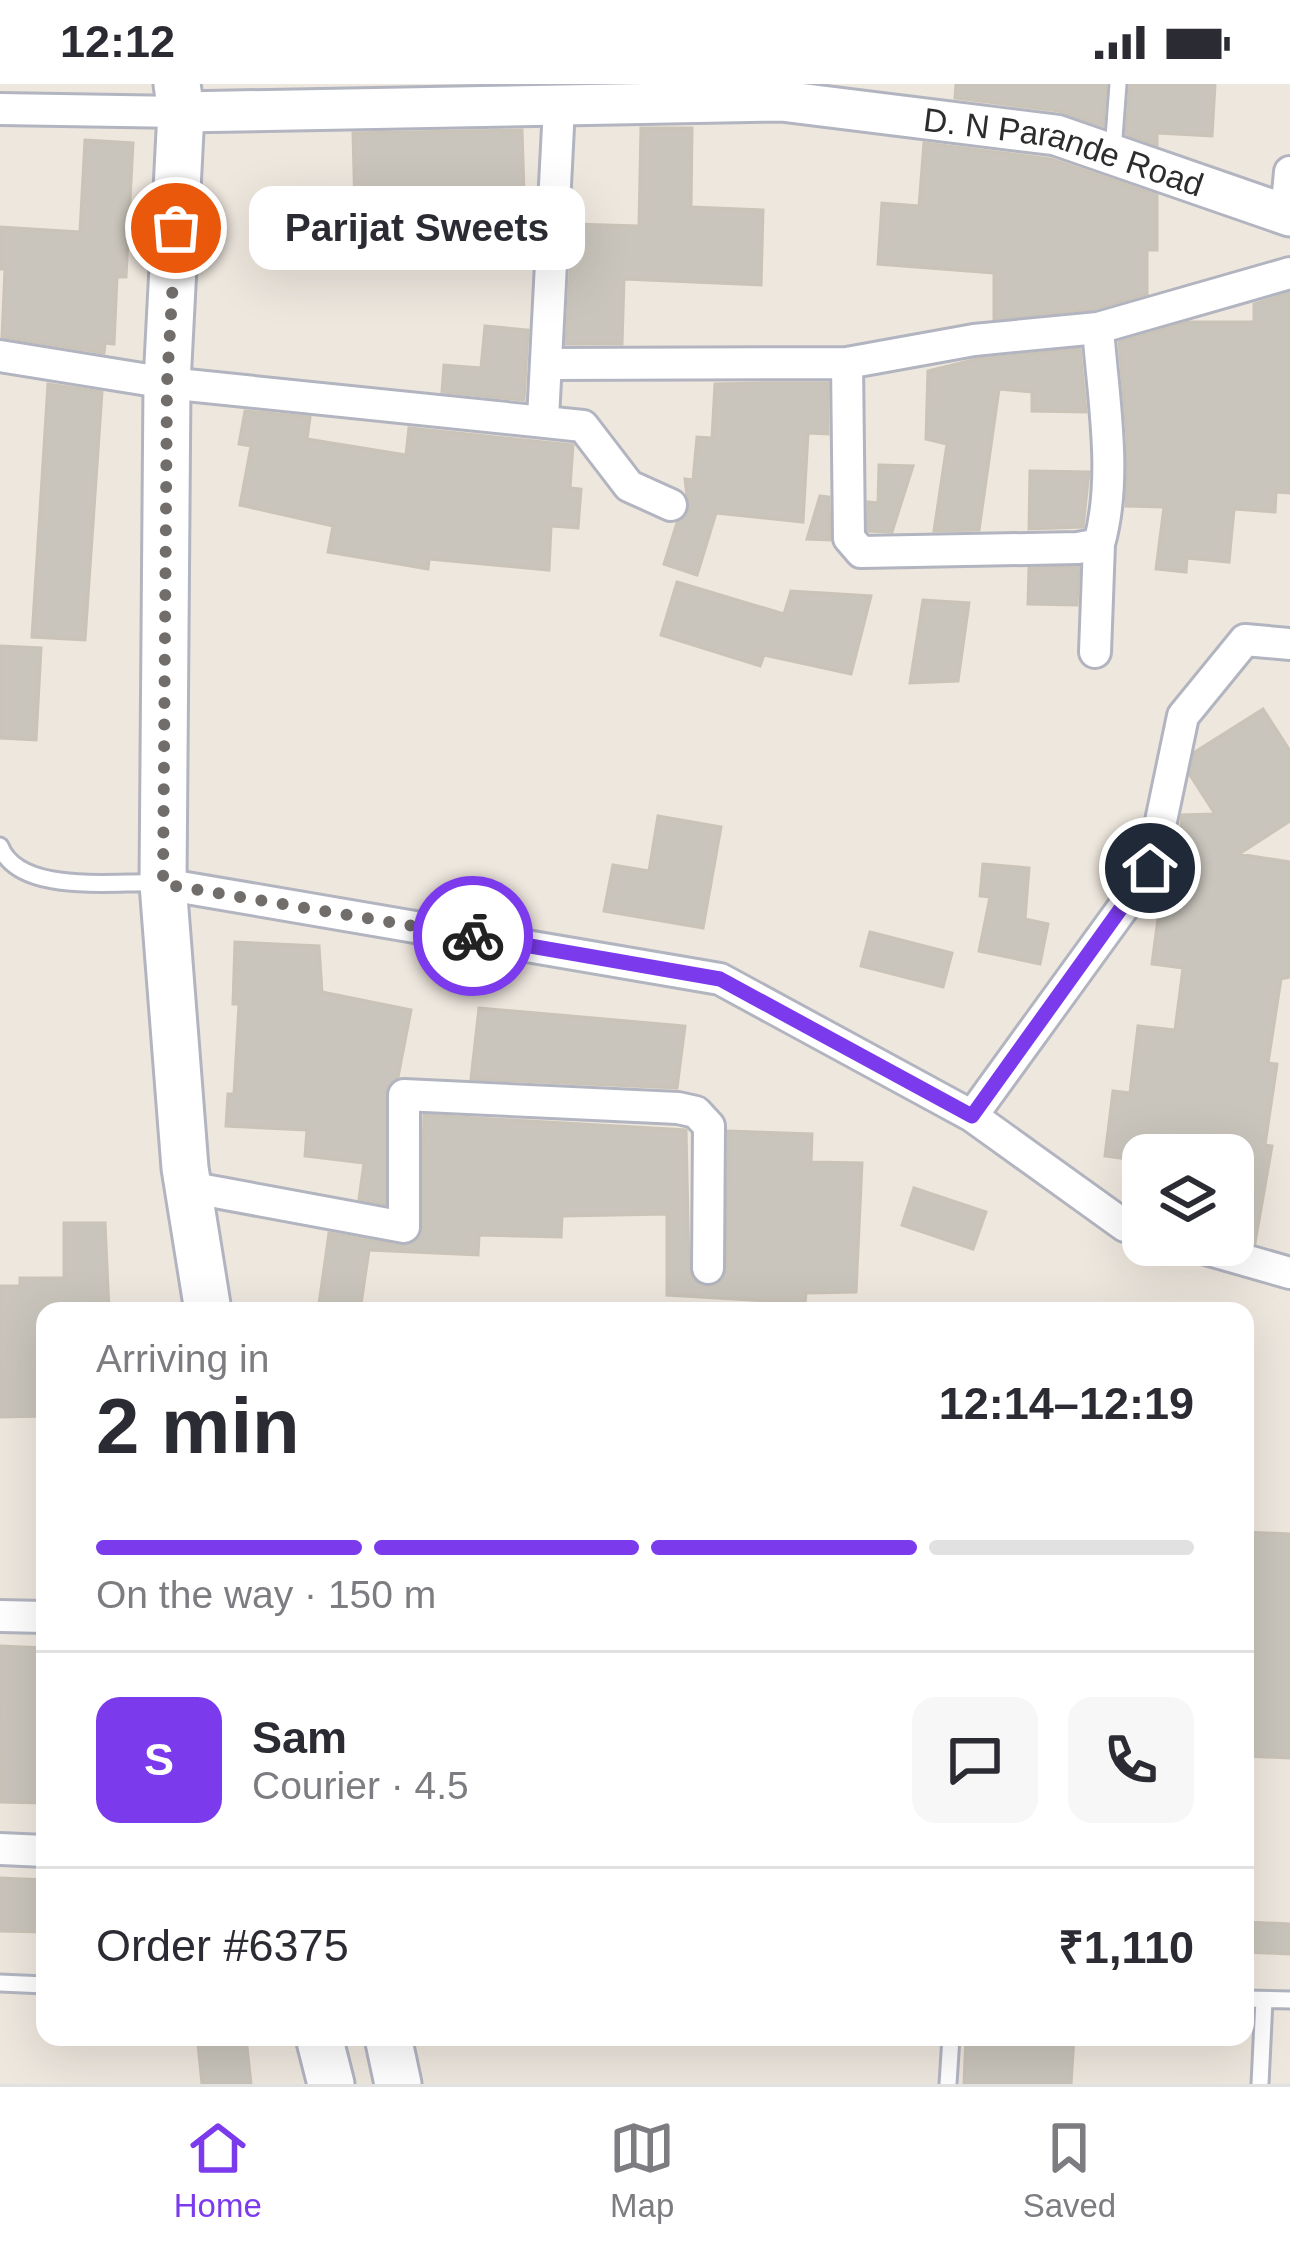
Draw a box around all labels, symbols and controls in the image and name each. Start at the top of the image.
text: 12:12 [60,16,175,67]
street label: D. N Parande Road [921,100,1208,203]
pin [125,177,227,279]
callout: Parijat Sweets [248,186,584,270]
icon: bag [143,195,209,261]
text: Parijat Sweets [285,206,549,249]
pin [1099,817,1201,919]
icon: home [1117,835,1183,901]
courier [413,876,533,996]
icon: bike [440,903,506,969]
map controls [1122,1134,1254,1266]
button: layers [1122,1134,1254,1266]
text: Arriving in [96,1337,269,1380]
text: 12:14–12:19 [939,1378,1194,1429]
text: 2 min [96,1382,300,1470]
text: On the way · 150 m [96,1573,436,1616]
button: chat [912,1697,1038,1823]
button: phone [1068,1697,1194,1823]
text: Sam [252,1712,347,1763]
text: S [144,1734,174,1785]
text: Courier · 4.5 [252,1764,469,1807]
text: Order #6375 [96,1920,349,1971]
text: ₹1,110 [1058,1922,1194,1973]
tab: Home [174,2115,262,2225]
tab: Map [609,2115,675,2225]
tab: Saved [1023,2115,1116,2225]

